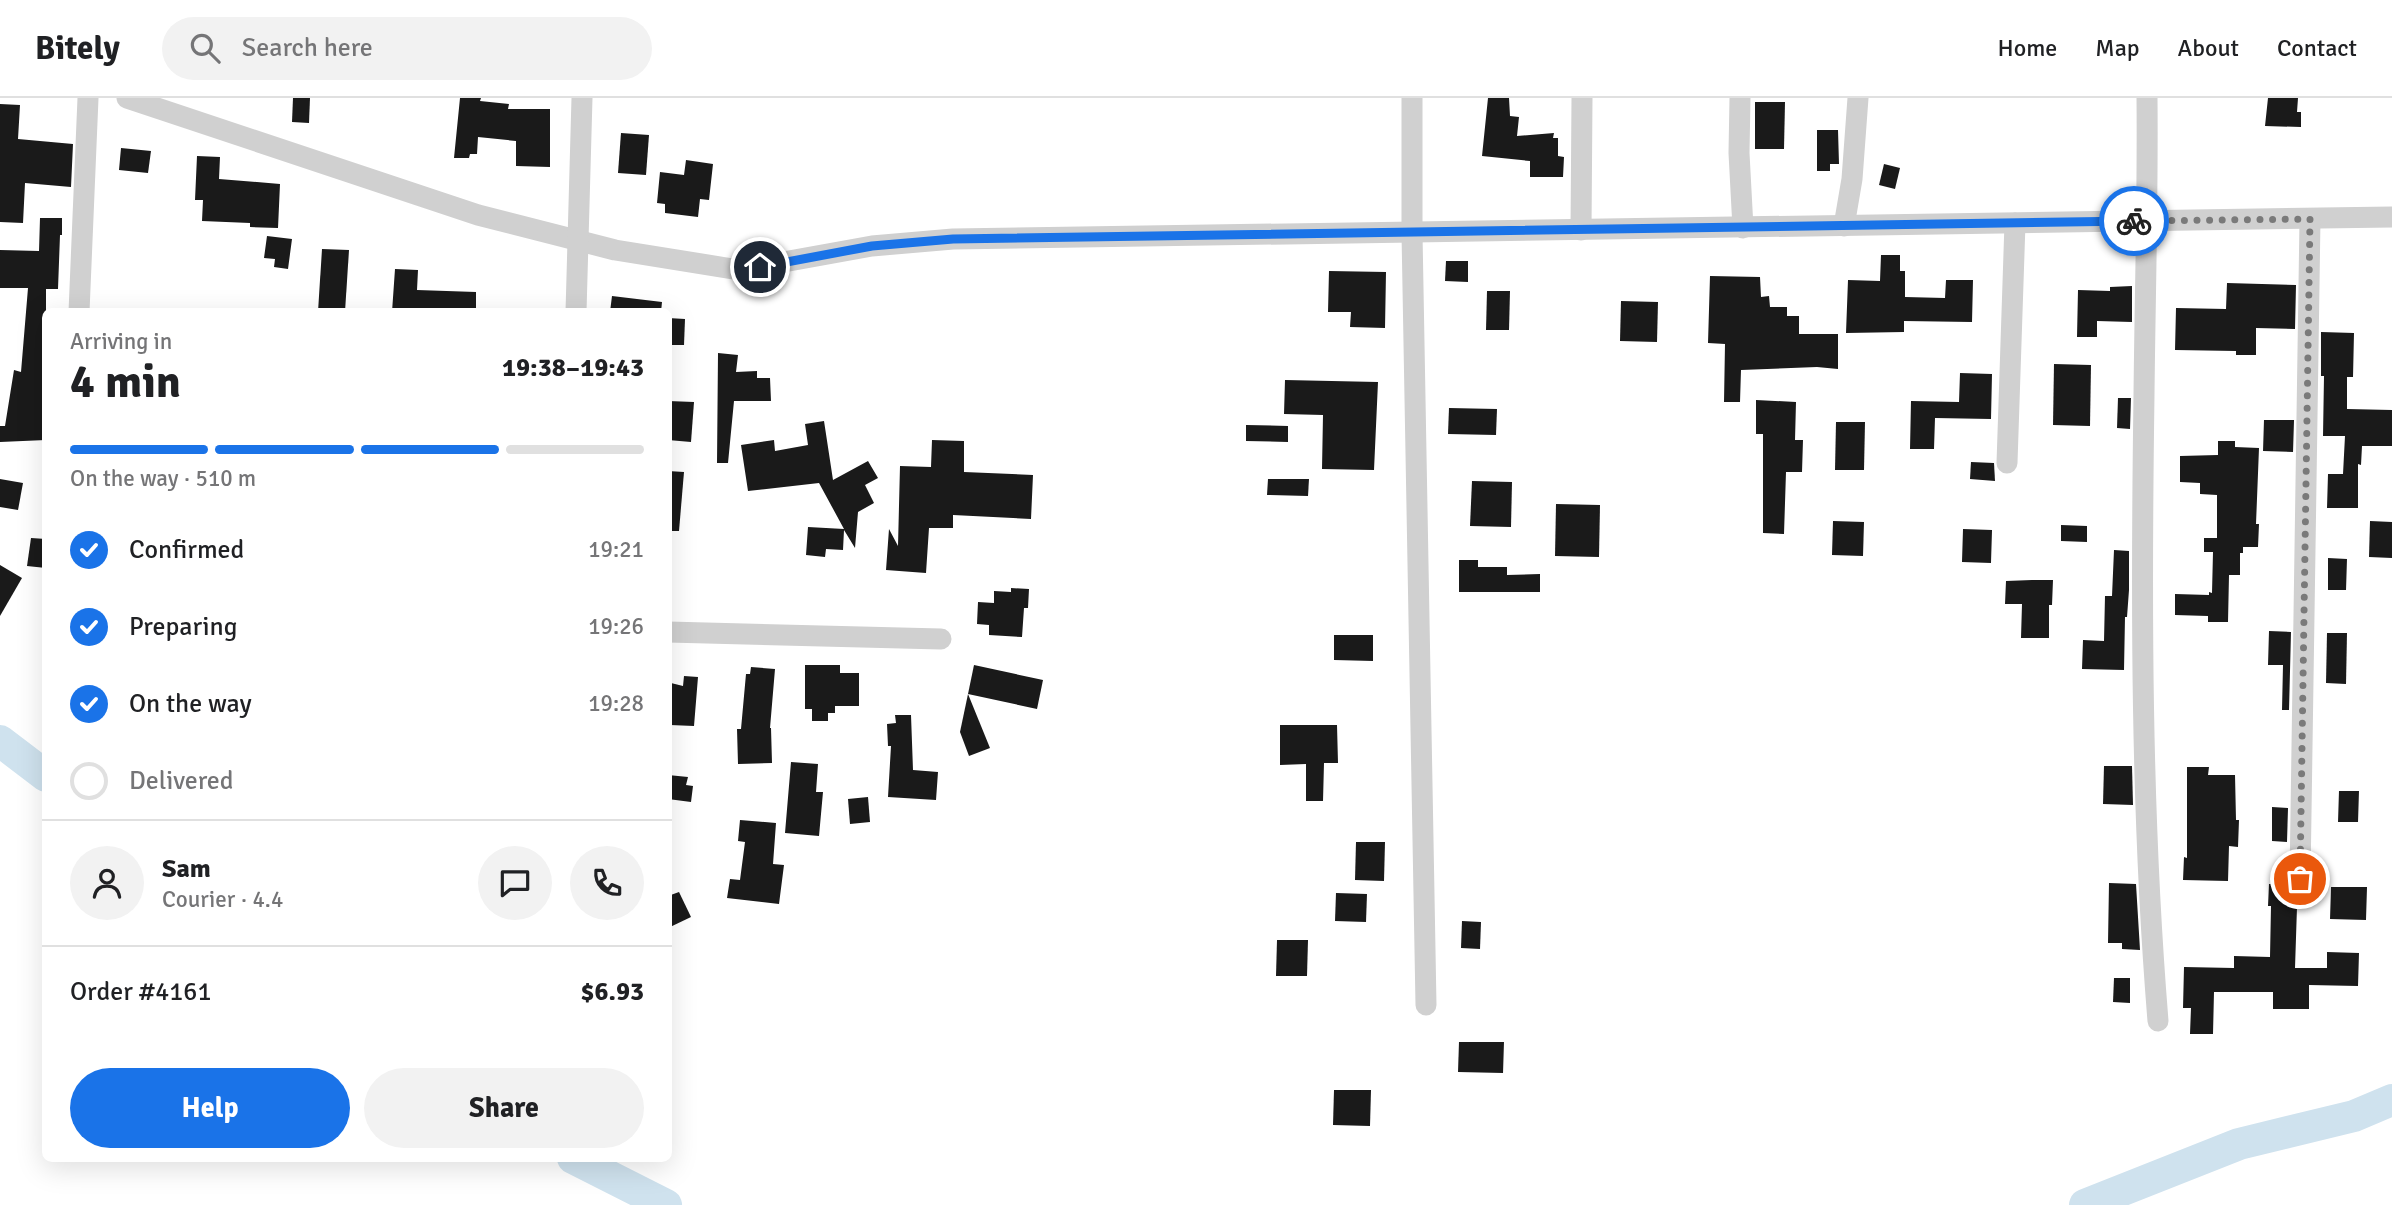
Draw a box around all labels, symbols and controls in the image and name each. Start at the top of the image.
search box [162,17,652,80]
text: Bitely [35,28,120,69]
icon: search [186,29,224,67]
text: Search here [242,32,373,64]
text: Home [1997,33,2057,63]
text: Map [2095,33,2140,63]
text: About [2178,33,2239,63]
text: Contact [2277,33,2357,63]
courier [2099,186,2169,256]
icon: bike [2115,202,2153,240]
pin [730,237,790,297]
icon: home [741,248,779,286]
text: Arriving in [70,327,172,356]
text: 19:38–19:43 [502,352,644,384]
text: 4 min [70,354,181,410]
text: On the way · 510 m [70,464,256,493]
icon: check [70,531,108,569]
text: Confirmed [129,534,244,566]
text: 19:21 [588,535,644,564]
icon: check [70,608,108,646]
text: Preparing [129,611,237,643]
text: 19:26 [588,612,644,641]
icon: check [70,685,108,723]
text: On the way [129,688,252,720]
text: 19:28 [588,689,644,718]
text: Delivered [129,765,234,797]
button: person [70,846,144,920]
button: chat [478,846,552,920]
button: phone [570,846,644,920]
pin [2270,849,2330,909]
text: Sam [162,853,211,885]
icon: bag [2281,860,2319,898]
text: Courier · 4.4 [162,885,283,914]
text: Order #4161 [70,976,211,1008]
text: $6.93 [580,976,644,1008]
button: Help [70,1068,350,1148]
button: Share [364,1068,644,1148]

